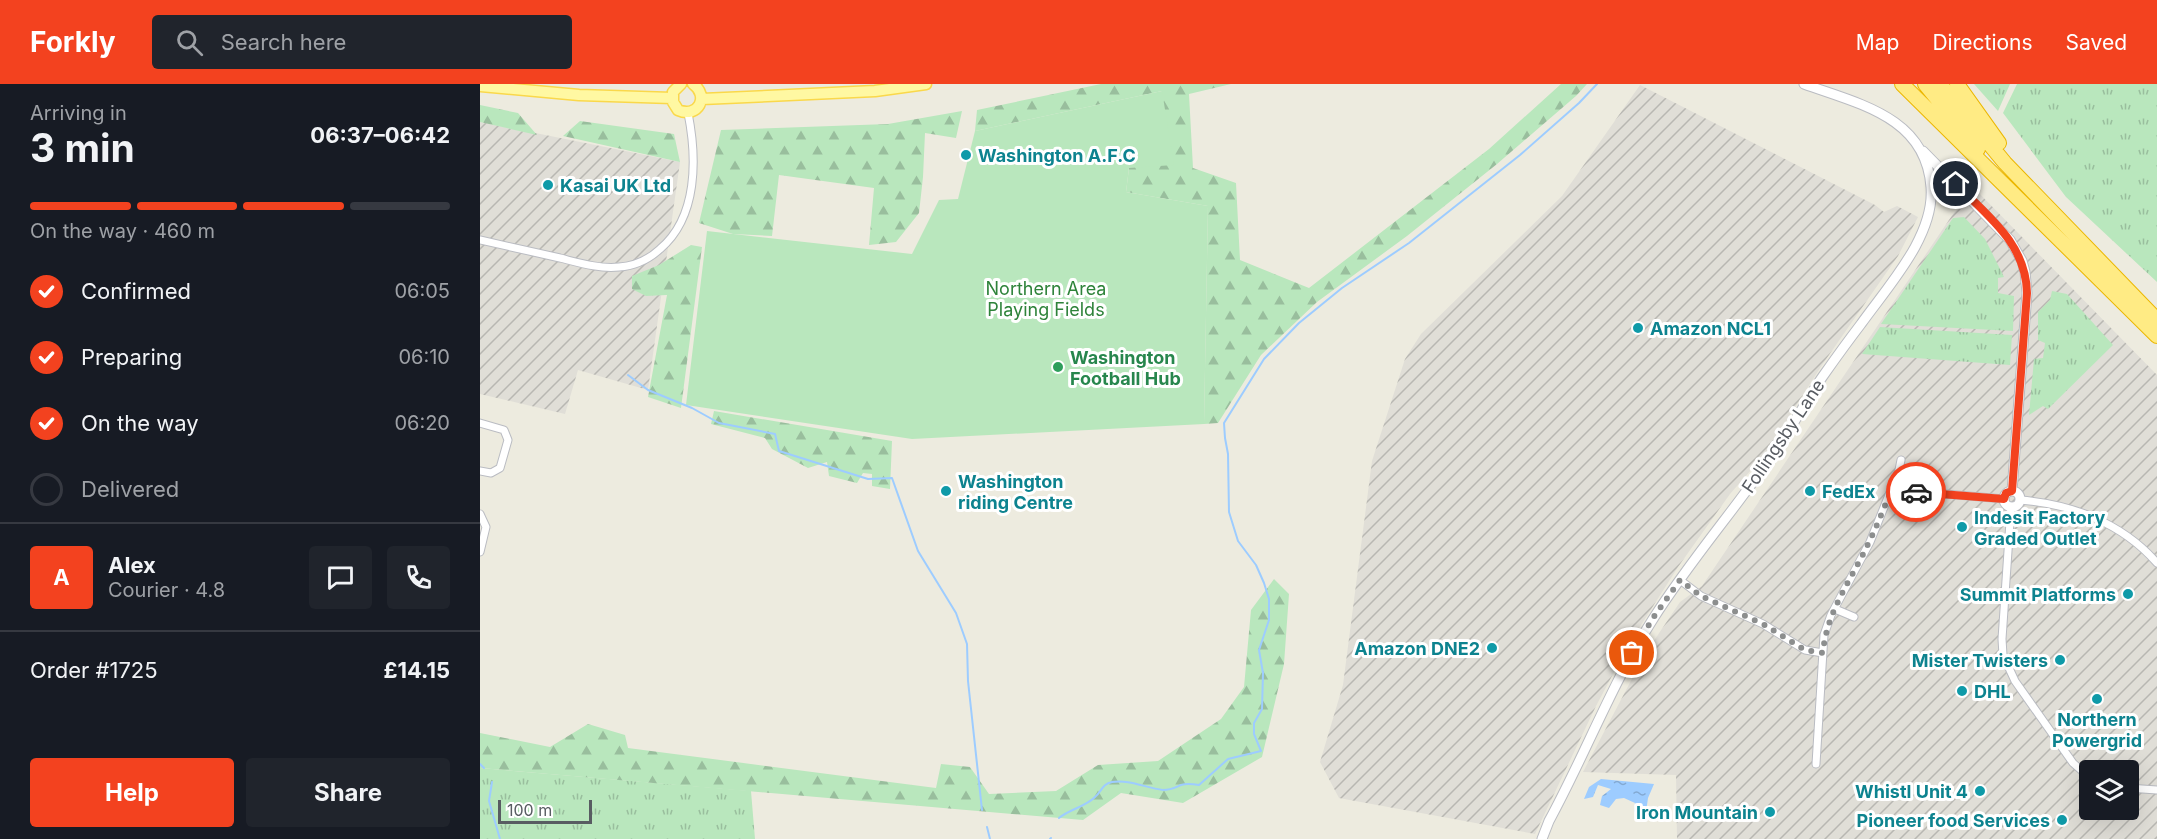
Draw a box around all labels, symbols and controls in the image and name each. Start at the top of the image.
search box [152,15,572,69]
text: Forkly [30,25,116,59]
icon: search [173,26,206,59]
text: Search here [221,29,346,55]
text: Map [1856,30,1899,55]
text: Directions [1932,30,2033,55]
text: Saved [2066,30,2127,55]
text: Arriving in [30,101,127,125]
text: 06:37–06:42 [310,122,450,148]
text: 3 min [30,124,135,171]
place label: Washington A.F.C [978,145,1136,166]
marker: Washington A.F.C [959,148,973,162]
pin [1930,158,1981,209]
icon: home [1939,167,1972,200]
place label: Kasai UK Ltd [560,175,671,196]
marker: Kasai UK Ltd [541,178,555,192]
text: On the way · 460 m [30,219,215,243]
icon: check [30,275,63,308]
text: Confirmed [81,278,191,304]
park label: Northern Area Playing Fields [986,278,1106,320]
text: 06:05 [394,279,450,303]
place label: Amazon NCL1 [1650,318,1771,339]
marker: Amazon NCL1 [1631,321,1645,335]
icon: check [30,341,63,374]
text: Preparing [81,344,182,370]
text: 06:10 [398,345,450,369]
place label: Washington Football Hub [1070,347,1181,389]
marker: Washington Football Hub [1051,360,1065,374]
street label: Follingsby Lane [1737,375,1829,497]
icon: check [30,407,63,440]
text: On the way [81,410,199,436]
text: 06:20 [394,411,450,435]
courier [1886,462,1946,522]
place label: Washington riding Centre [958,471,1073,513]
text: Delivered [81,476,179,502]
icon: car [1900,476,1933,509]
place label: FedEx [1822,481,1876,502]
marker: Washington riding Centre [939,484,953,498]
marker: FedEx [1803,484,1817,498]
place label: Indesit Factory Graded Outlet [1974,507,2106,549]
marker: Indesit Factory Graded Outlet [1955,520,1969,534]
button: chat [309,546,372,609]
button: phone [387,546,450,609]
text: Alex [108,552,156,578]
text: A [53,564,70,590]
text: Courier · 4.8 [108,578,225,602]
place label: Summit Platforms [1960,584,2116,605]
marker: Summit Platforms [2121,587,2135,601]
pin [1606,627,1657,678]
icon: bag [1615,636,1648,669]
place label: Amazon DNE2 [1354,638,1480,659]
marker: Amazon DNE2 [1485,641,1499,655]
place label: Mister Twisters [1912,650,2048,671]
marker: Mister Twisters [2053,653,2067,667]
text: Order #1725 [30,657,158,683]
text: £14.15 [383,657,450,683]
place label: DHL [1974,681,2011,702]
marker: DHL [1955,684,1969,698]
marker: Northern Powergrid [2090,692,2104,706]
place label: Northern Powergrid [2052,709,2142,751]
button: Help [30,758,234,827]
button: Share [246,758,450,827]
map controls [2079,760,2139,820]
button: layers [2079,760,2139,820]
place label: Whistl Unit 4 [1855,781,1968,802]
marker: Whistl Unit 4 [1973,784,1987,798]
scale bar [498,797,592,824]
text: 100 m [507,800,552,820]
place label: Iron Mountain [1636,802,1758,823]
marker: Iron Mountain [1763,805,1777,819]
place label: Pioneer food Services [1857,810,2050,831]
marker: Pioneer food Services [2055,813,2069,827]

